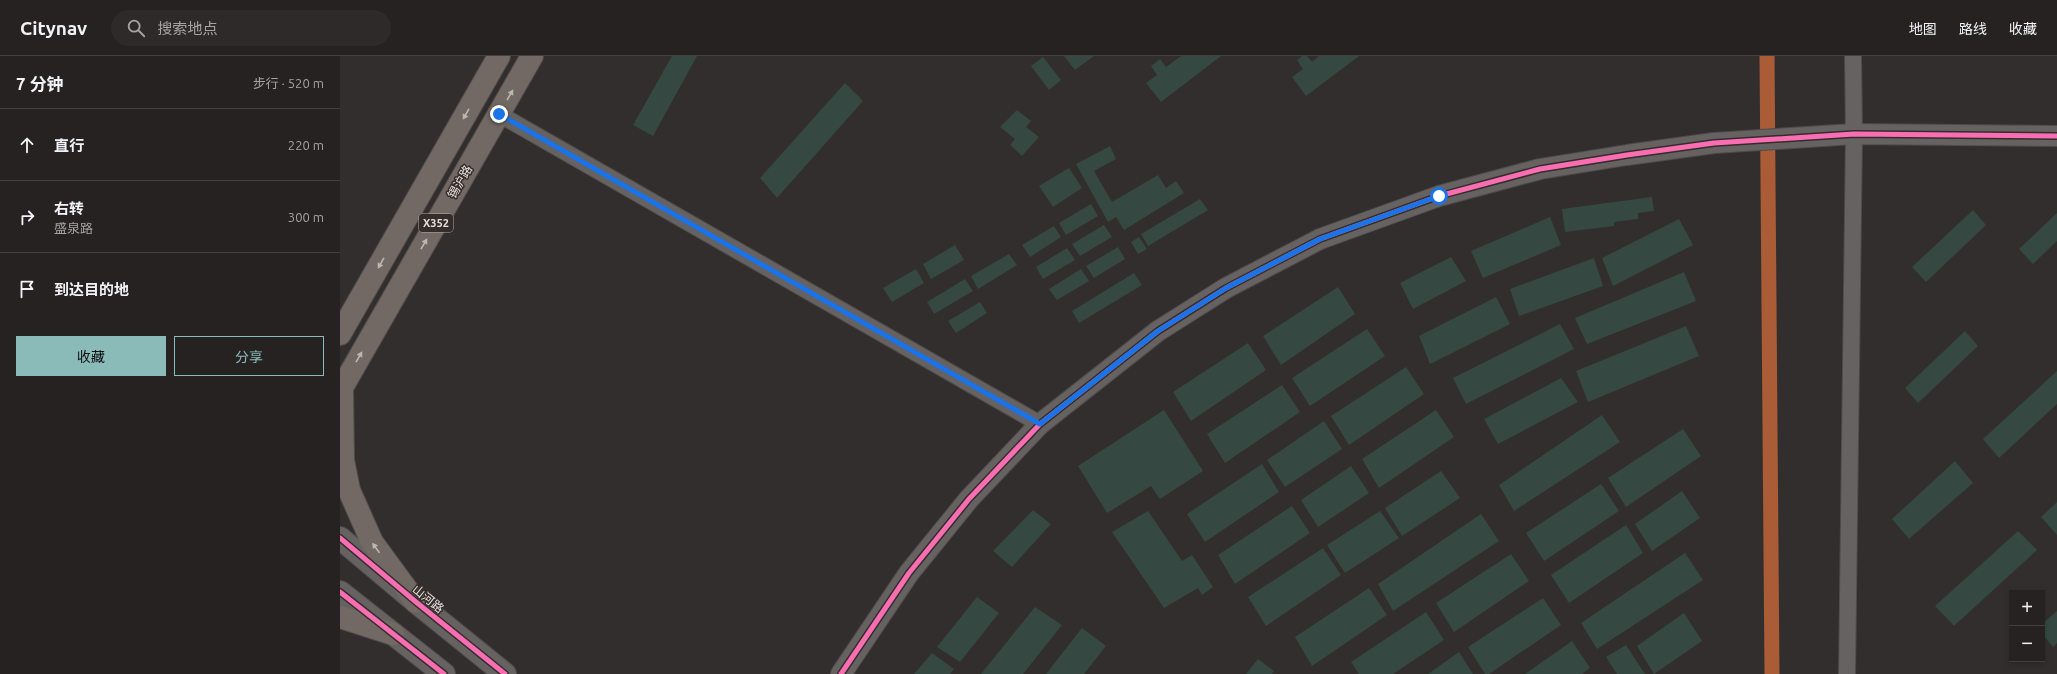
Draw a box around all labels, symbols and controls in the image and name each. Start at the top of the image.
search box [111,10,391,46]
text: Citynav [20,17,87,39]
icon: search [125,17,147,39]
text: 搜索地点 [157,20,217,37]
text: 地图 [1909,21,1937,37]
text: 路线 [1959,21,1987,37]
text: 收藏 [2009,21,2037,37]
text: 7 分钟 [16,74,64,93]
text: 步行 · 520 m [253,76,324,90]
one-way arrow [506,89,513,101]
route end [490,105,508,123]
one-way arrow [462,108,469,120]
icon: ahead [16,134,38,156]
text: 直行 [54,137,84,154]
text: 220 m [288,138,324,152]
street label: 锡沪路 [445,163,474,201]
route start [1430,187,1448,205]
text: 右转 [54,200,84,217]
icon: right [16,206,38,228]
text: 300 m [288,210,324,224]
road number: X352 [419,214,453,232]
text: 盛泉路 [54,221,93,235]
one-way arrow [421,238,428,250]
one-way arrow [377,258,384,269]
icon: arrive [16,278,38,300]
text: 到达目的地 [54,281,129,298]
button: 收藏 [16,336,166,376]
button: 分享 [174,336,324,376]
one-way arrow [356,351,363,363]
one-way arrow [372,543,380,553]
street label: 山河路 [410,582,446,615]
map controls [2009,590,2045,662]
button: + [2009,590,2045,626]
button: − [2009,626,2045,662]

